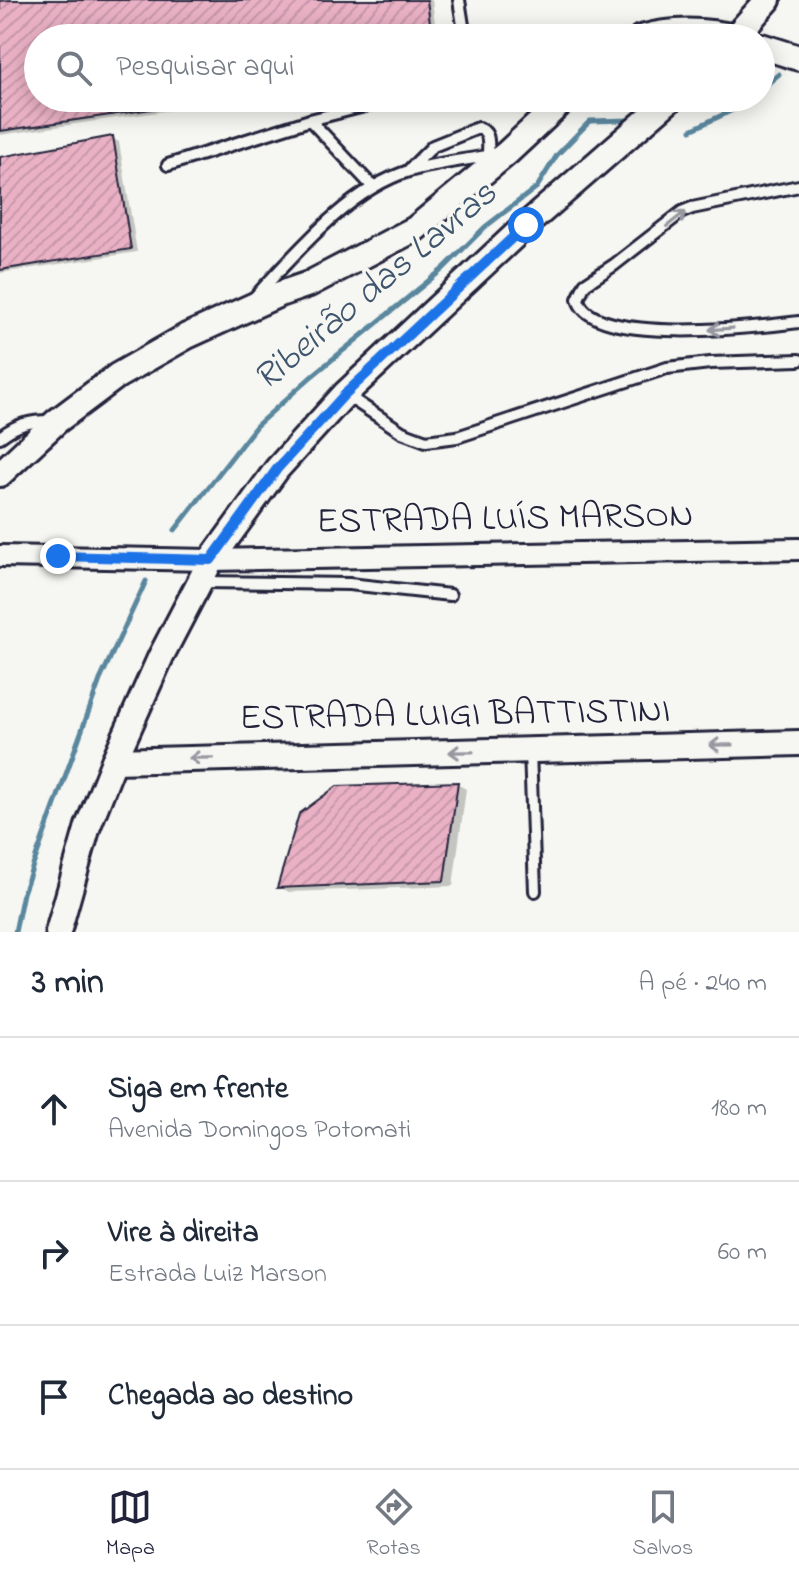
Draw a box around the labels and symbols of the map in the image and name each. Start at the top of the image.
water label: Ribeirão das Lavras [242,168,511,406]
route start [508,207,544,243]
one-way arrow [665,210,686,227]
one-way arrow [708,322,735,337]
street label: ESTRADA LUÍS MARSON [316,490,694,550]
route end [40,538,76,574]
street label: ESTRADA LUIGI BATTISTINI [239,686,671,746]
one-way arrow [708,738,735,753]
one-way arrow [448,744,475,760]
one-way arrow [188,751,215,766]

